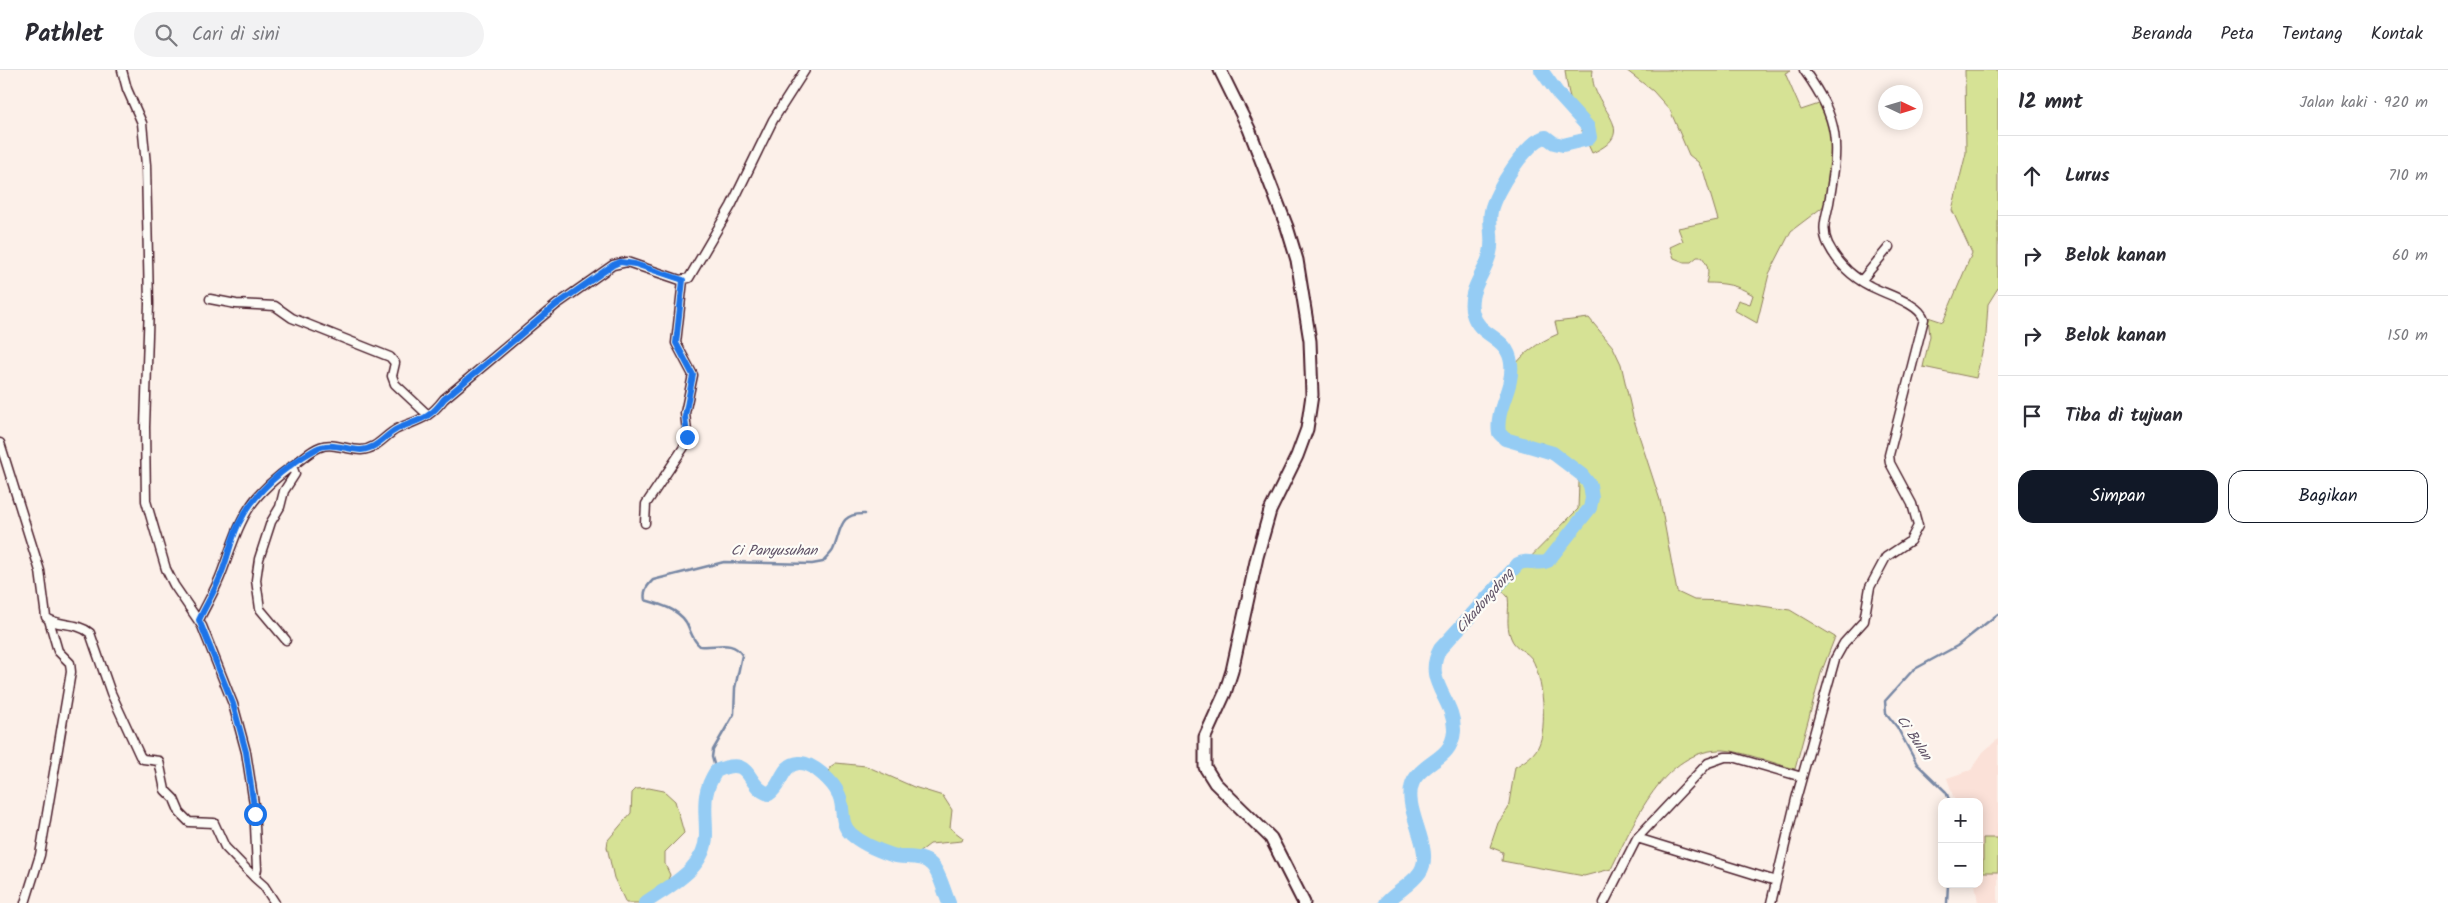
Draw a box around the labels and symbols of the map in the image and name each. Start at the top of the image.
north arrow [1878,85,1923,130]
route end [676,426,699,449]
water label: Ci Panyusuhan [731,540,819,562]
water label: Cikadongdong [1451,563,1520,638]
water label: Ci Bulan [1891,711,1938,766]
route start [244,803,267,826]

